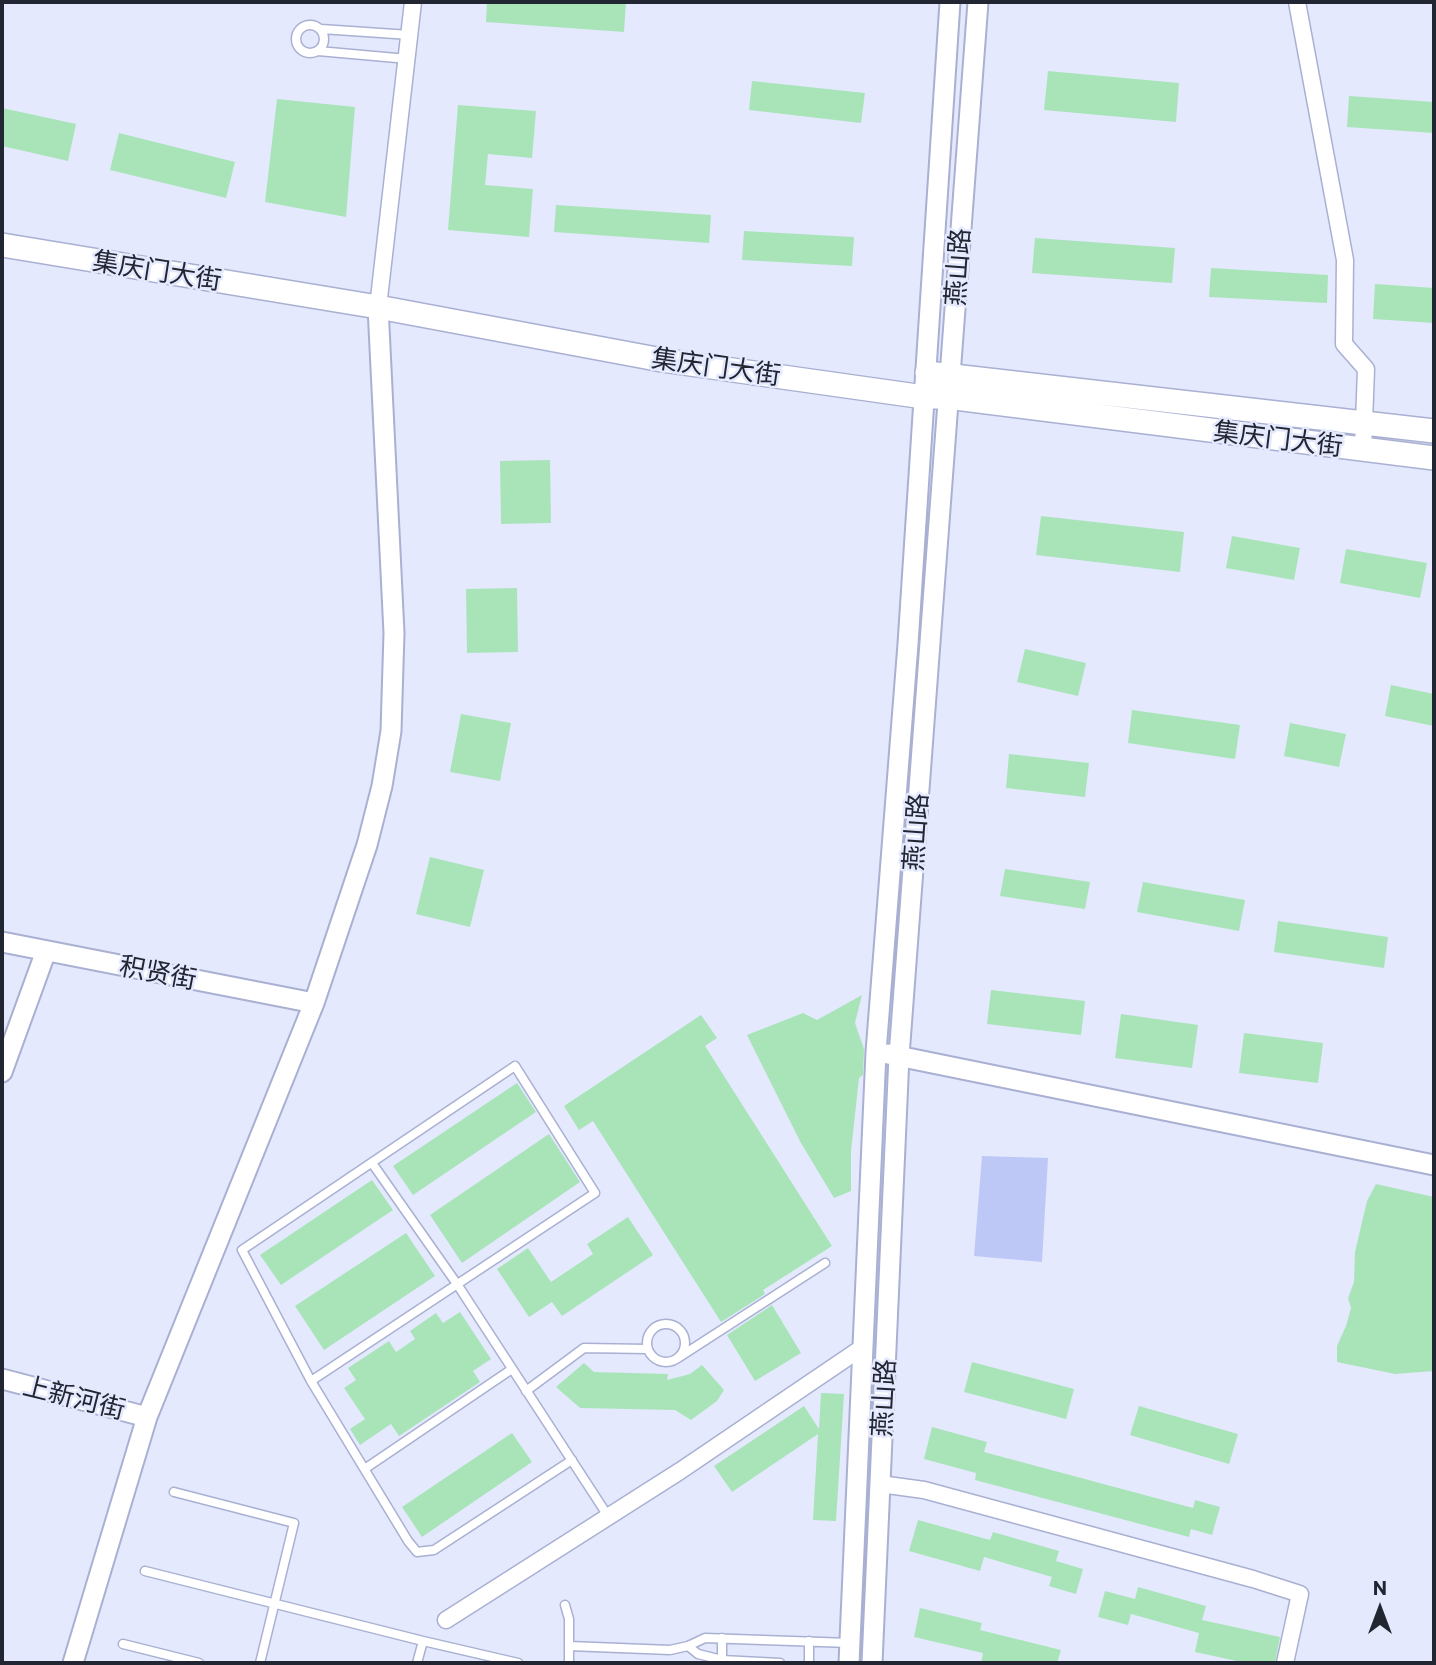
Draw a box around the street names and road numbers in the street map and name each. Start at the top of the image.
street label: 燕山路 [940,227,976,307]
street label: 集庆门大街 [90,245,224,297]
street label: 集庆门大街 [649,343,783,391]
street label: 集庆门大街 [1212,416,1344,462]
street label: 燕山路 [898,792,934,872]
street label: 积贤街 [117,950,199,996]
street label: 燕山路 [866,1358,902,1438]
street label: 上新河街 [20,1370,128,1426]

